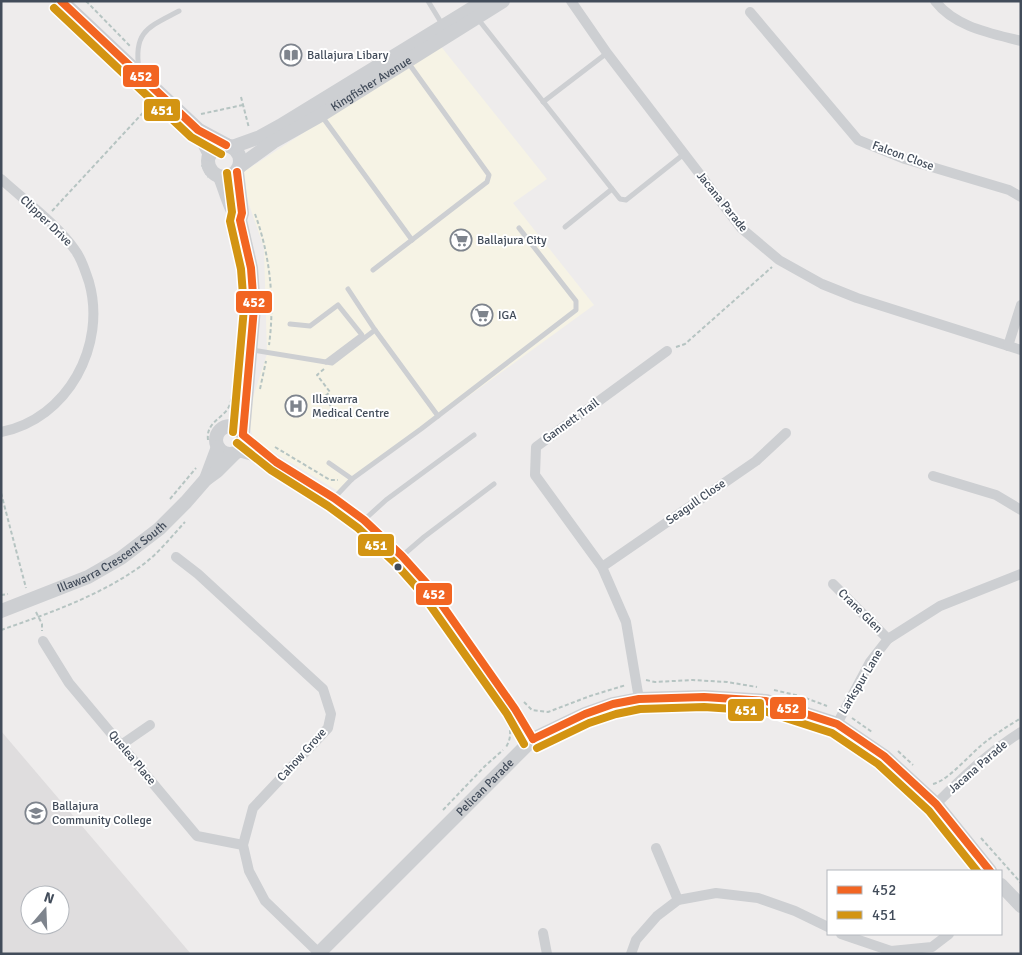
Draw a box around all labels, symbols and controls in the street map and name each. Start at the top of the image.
library icon: Ballajura Libary [279,43,303,67]
place label: Ballajura Libary [307,48,389,63]
street label: Kingfisher Avenue [328,53,414,115]
line badge: 452 [122,64,160,88]
text: 452 [130,68,152,85]
line badge: 451 [143,98,181,122]
text: 451 [151,102,174,119]
street label: Falcon Close [870,138,936,174]
street label: Jacana Parade [693,169,751,235]
street label: Clipper Drive [17,192,75,250]
supermarket icon: Ballajura City [449,228,473,252]
place label: Ballajura City [477,233,547,248]
line badge: 452 [235,290,273,314]
text: 452 [243,294,265,311]
supermarket icon: IGA [470,303,494,327]
place label: IGA [498,308,517,323]
place label: Illawarra Medical Centre [312,392,389,421]
hospital icon: Illawarra Medical Centre [284,394,308,418]
street label: Gannett Trail [540,395,603,447]
street label: Seagull Close [663,476,729,528]
street label: Illawarra Crescent South [55,518,170,596]
line badge: 451 [357,533,395,557]
text: 451 [365,537,388,554]
unlabelled marker [393,562,403,572]
line badge: 452 [415,582,453,606]
text: 452 [423,586,445,603]
street label: Crane Glen [835,586,885,636]
street label: Larkspur Lane [836,647,886,717]
line badge: 452 [769,696,807,720]
line badge: 451 [727,698,765,722]
text: 452 [777,700,799,717]
text: 451 [735,702,758,719]
street label: Cahow Grove [274,725,330,785]
street label: Quelea Place [105,728,159,788]
street label: Jacana Parade [945,737,1011,797]
street label: Pelican Parade [453,755,517,819]
place label: Ballajura Community College [52,799,152,828]
school or university icon: Ballajura Community College [24,801,48,825]
legend [827,870,1002,935]
text: 452 [872,881,896,899]
north arrow [20,885,70,935]
text: N [42,889,56,908]
text: 451 [872,906,896,924]

